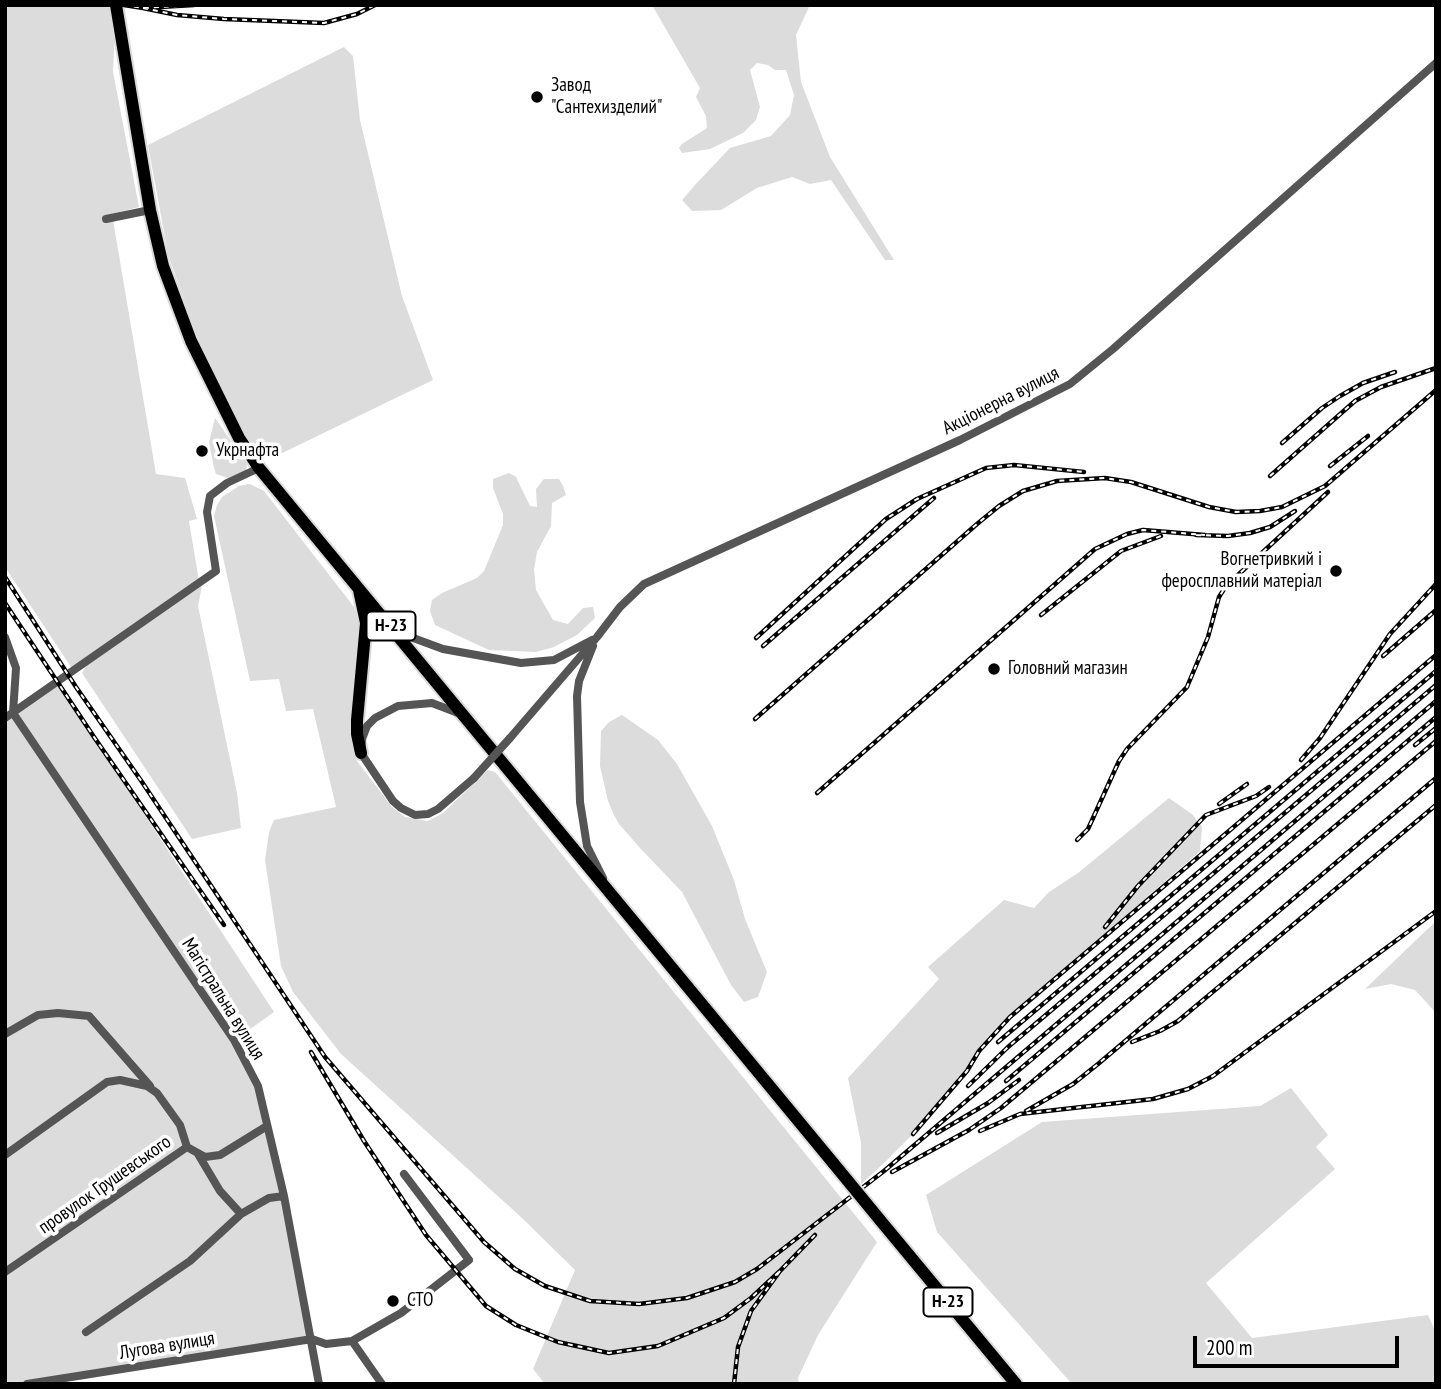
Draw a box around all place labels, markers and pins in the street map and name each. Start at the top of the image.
place label: Завод "Сантехизделий" [551,75,662,119]
marker: Завод "Сантехизделий" [529,89,545,105]
place label: Укрнафта [216,440,279,462]
marker: Укрнафта [194,443,210,459]
place label: Вогнетривкий і феросплавний матеріал [1161,549,1322,593]
marker: Вогнетривкий і феросплавний матеріал [1328,563,1344,579]
place label: Головний магазин [1008,658,1128,680]
marker: Головний магазин [986,661,1002,677]
place label: СТО [407,1290,433,1312]
marker: СТО [385,1293,401,1309]

